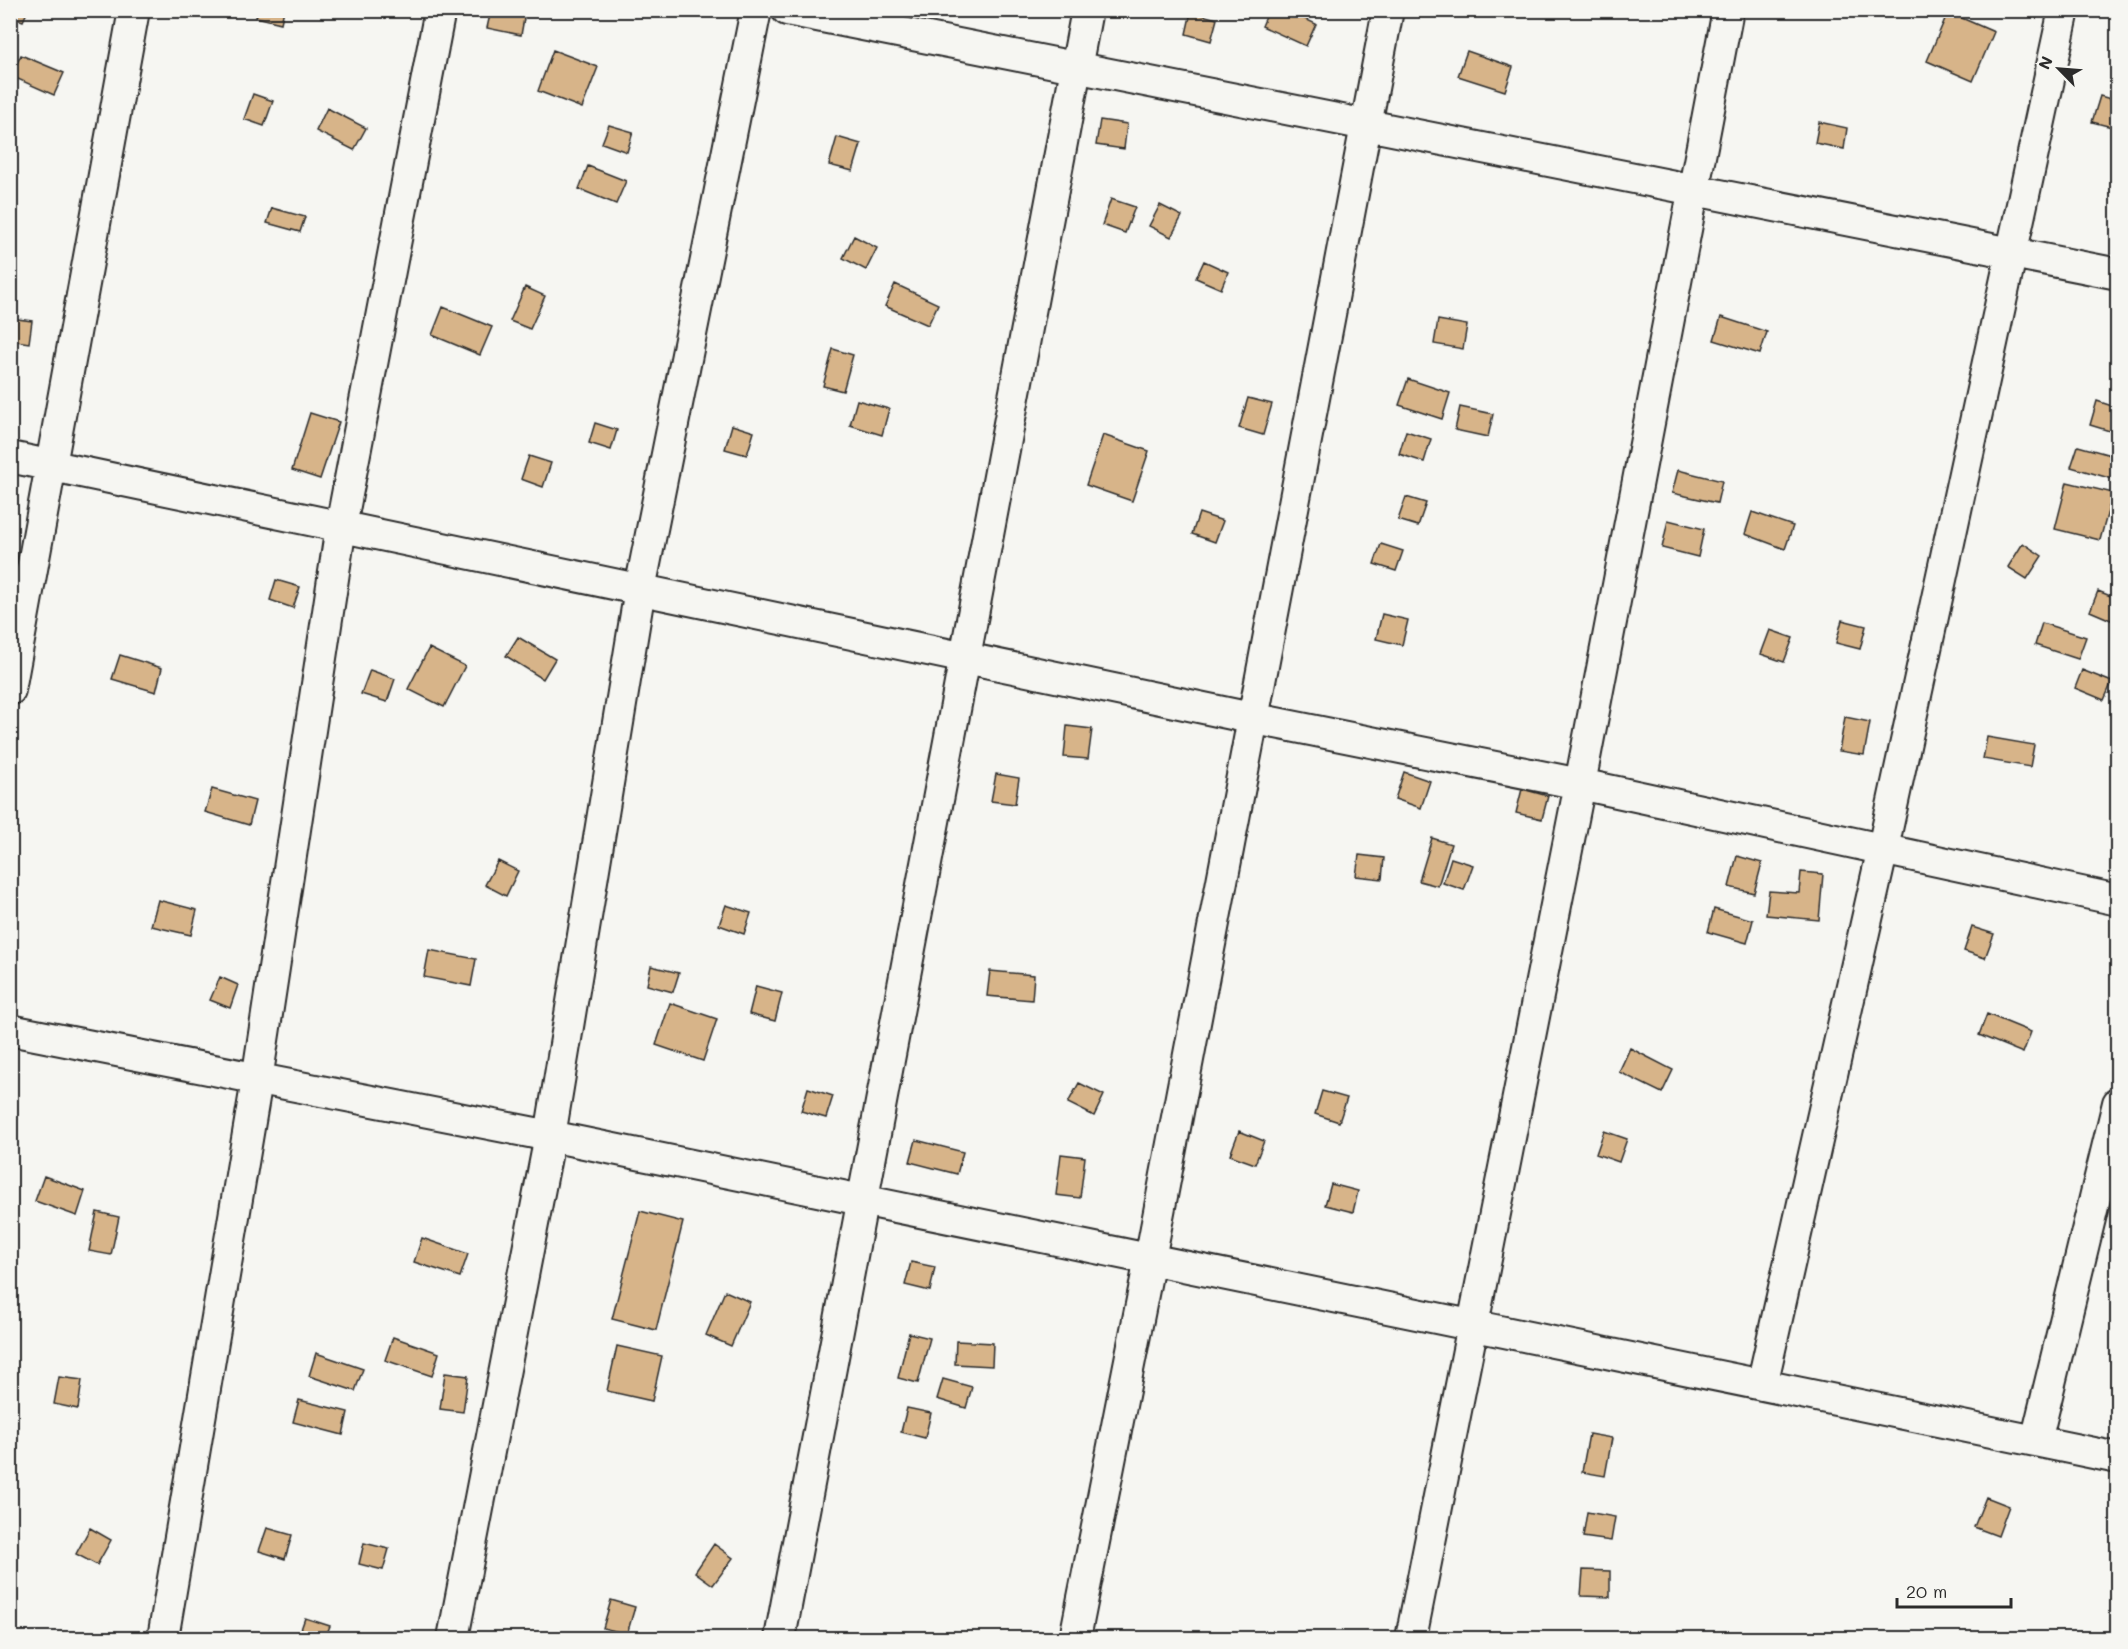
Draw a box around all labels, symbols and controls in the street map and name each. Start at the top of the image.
north arrow [2029,39,2089,99]
text: N [2033,53,2057,72]
scale bar [1897,1571,2011,1609]
text: 20 m [1906,1579,1947,1603]

